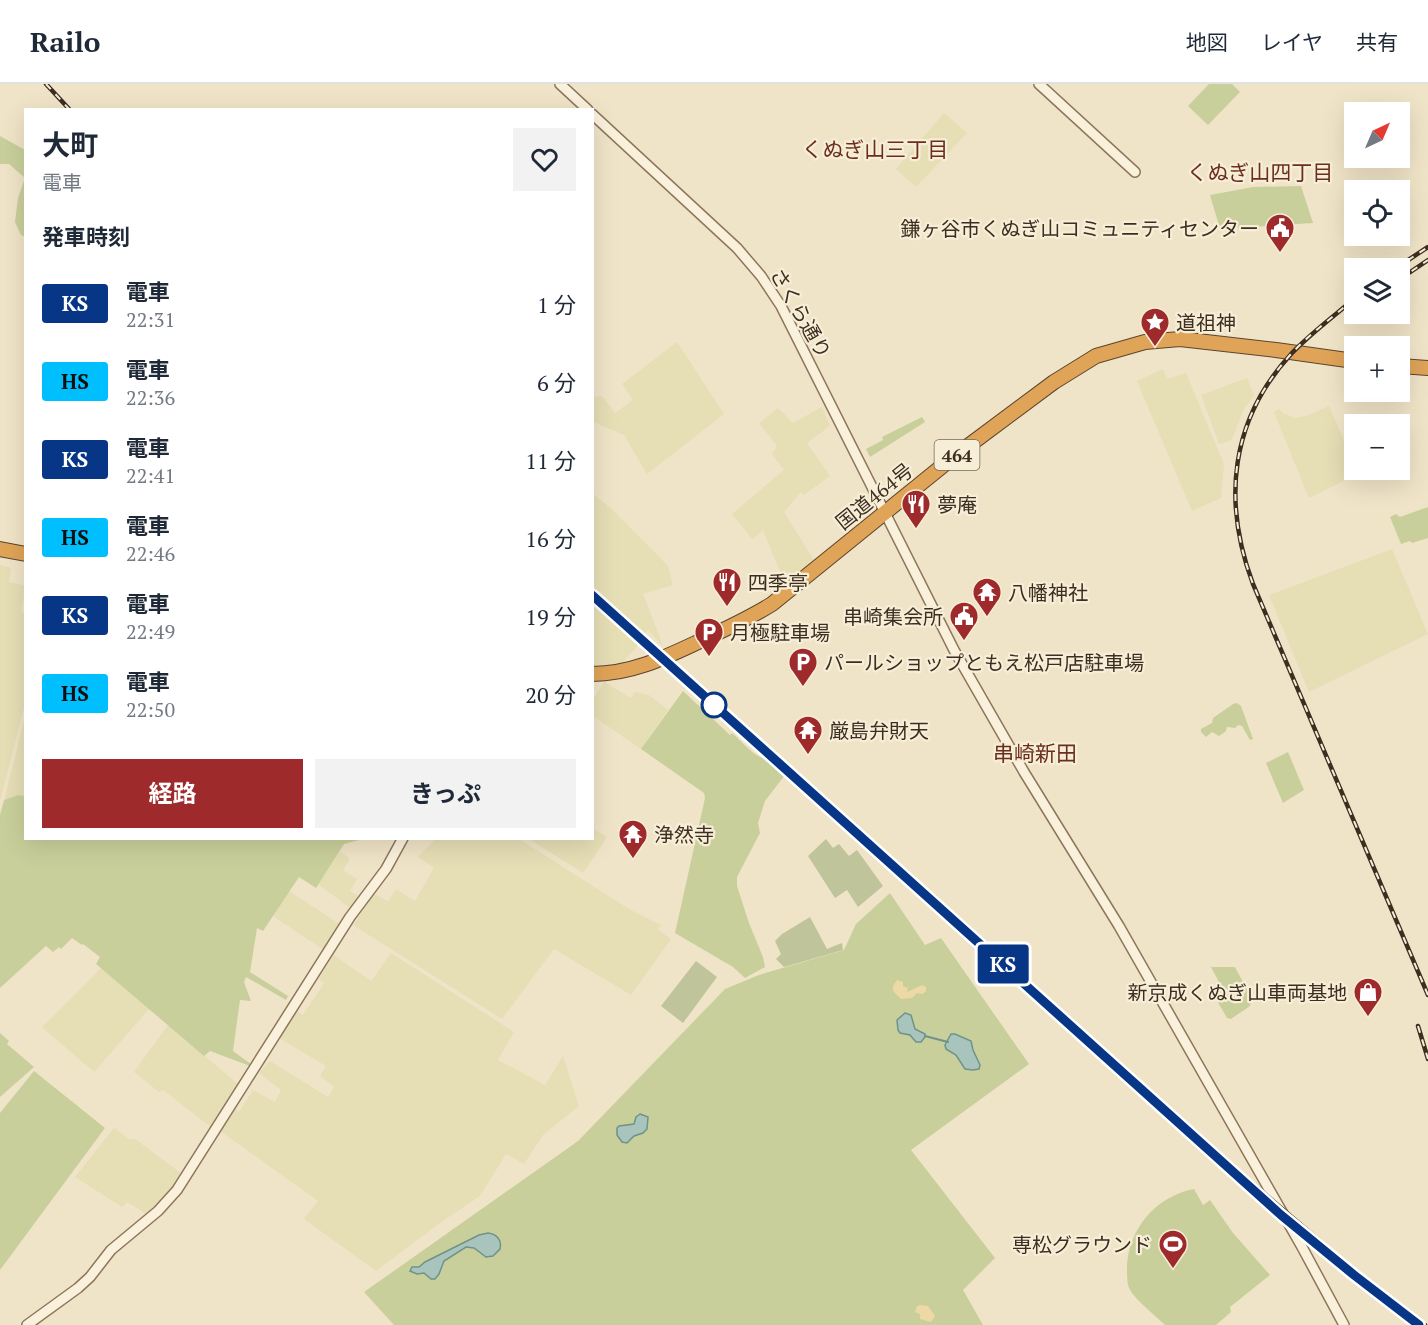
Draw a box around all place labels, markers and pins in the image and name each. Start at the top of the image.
public building icon: 鎌ヶ谷市くぬぎ山コミュニティセンター [1264,212,1296,254]
place label: 鎌ヶ谷市くぬぎ山コミュニティセンター [901,215,1259,242]
place icon: 道祖神 [1139,306,1171,348]
place label: 道祖神 [1176,309,1236,336]
restaurant icon: 夢庵 [900,488,932,530]
place label: 夢庵 [937,491,977,518]
restaurant icon: 四季亭 [711,566,743,608]
place label: 四季亭 [748,569,808,596]
temple icon: 八幡神社 [971,576,1003,618]
place label: 八幡神社 [1008,579,1088,606]
public building icon: 串崎集会所 [948,600,980,642]
place label: 串崎集会所 [843,603,943,630]
parking icon: 月極駐車場 [693,616,725,658]
place label: 月極駐車場 [730,619,830,646]
parking icon: パールショップともえ松戸店駐車場 [787,646,819,688]
place label: パールショップともえ松戸店駐車場 [824,649,1144,676]
unlabelled marker [701,692,727,718]
temple icon: 厳島弁財天 [792,714,824,756]
place label: 厳島弁財天 [829,717,929,744]
temple icon: 浄然寺 [617,818,649,860]
place label: 浄然寺 [654,821,714,848]
shop icon: 新京成くぬぎ山車両基地 [1352,976,1384,1018]
place label: 新京成くぬぎ山車両基地 [1127,979,1347,1006]
sports icon: 専松グラウンド [1157,1228,1189,1270]
place label: 専松グラウンド [1012,1231,1152,1258]

